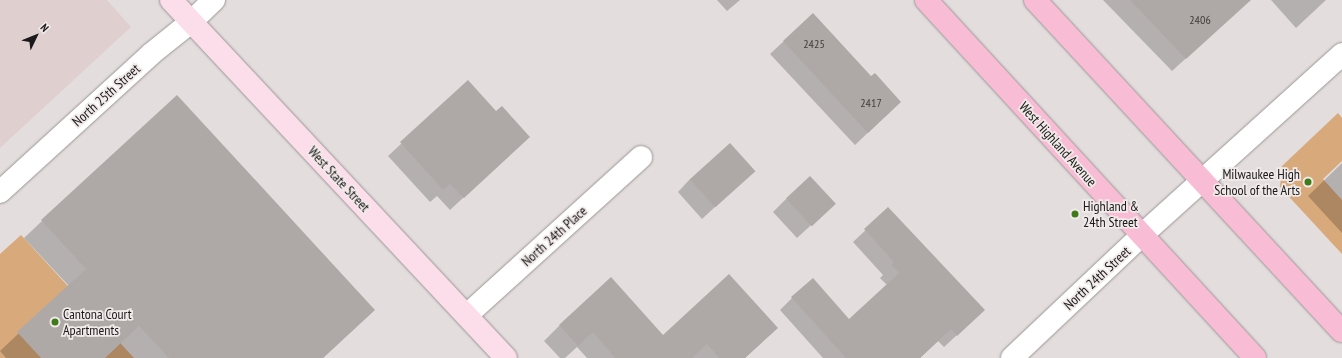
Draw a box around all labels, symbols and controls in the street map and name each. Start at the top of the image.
house number: 2406 [1189,13,1211,27]
north arrow [16,16,56,56]
text: N [38,21,52,35]
house number: 2425 [803,37,825,51]
street label: North 25th Street [69,60,143,130]
house number: 2417 [860,96,882,110]
street label: West Highland Avenue [1015,98,1101,190]
street label: West State Street [305,143,373,215]
place label: Milwaukee High School of the Arts [1214,166,1300,198]
marker: Milwaukee High School of the Arts [1303,177,1313,187]
place label: Highland & 24th Street [1083,198,1139,230]
street label: North 24th Place [518,202,590,270]
marker: Highland & 24th Street [1070,209,1080,219]
street label: North 24th Street [1060,243,1134,313]
place label: Cantona Court Apartments [63,306,132,338]
marker: Cantona Court Apartments [50,317,60,327]

